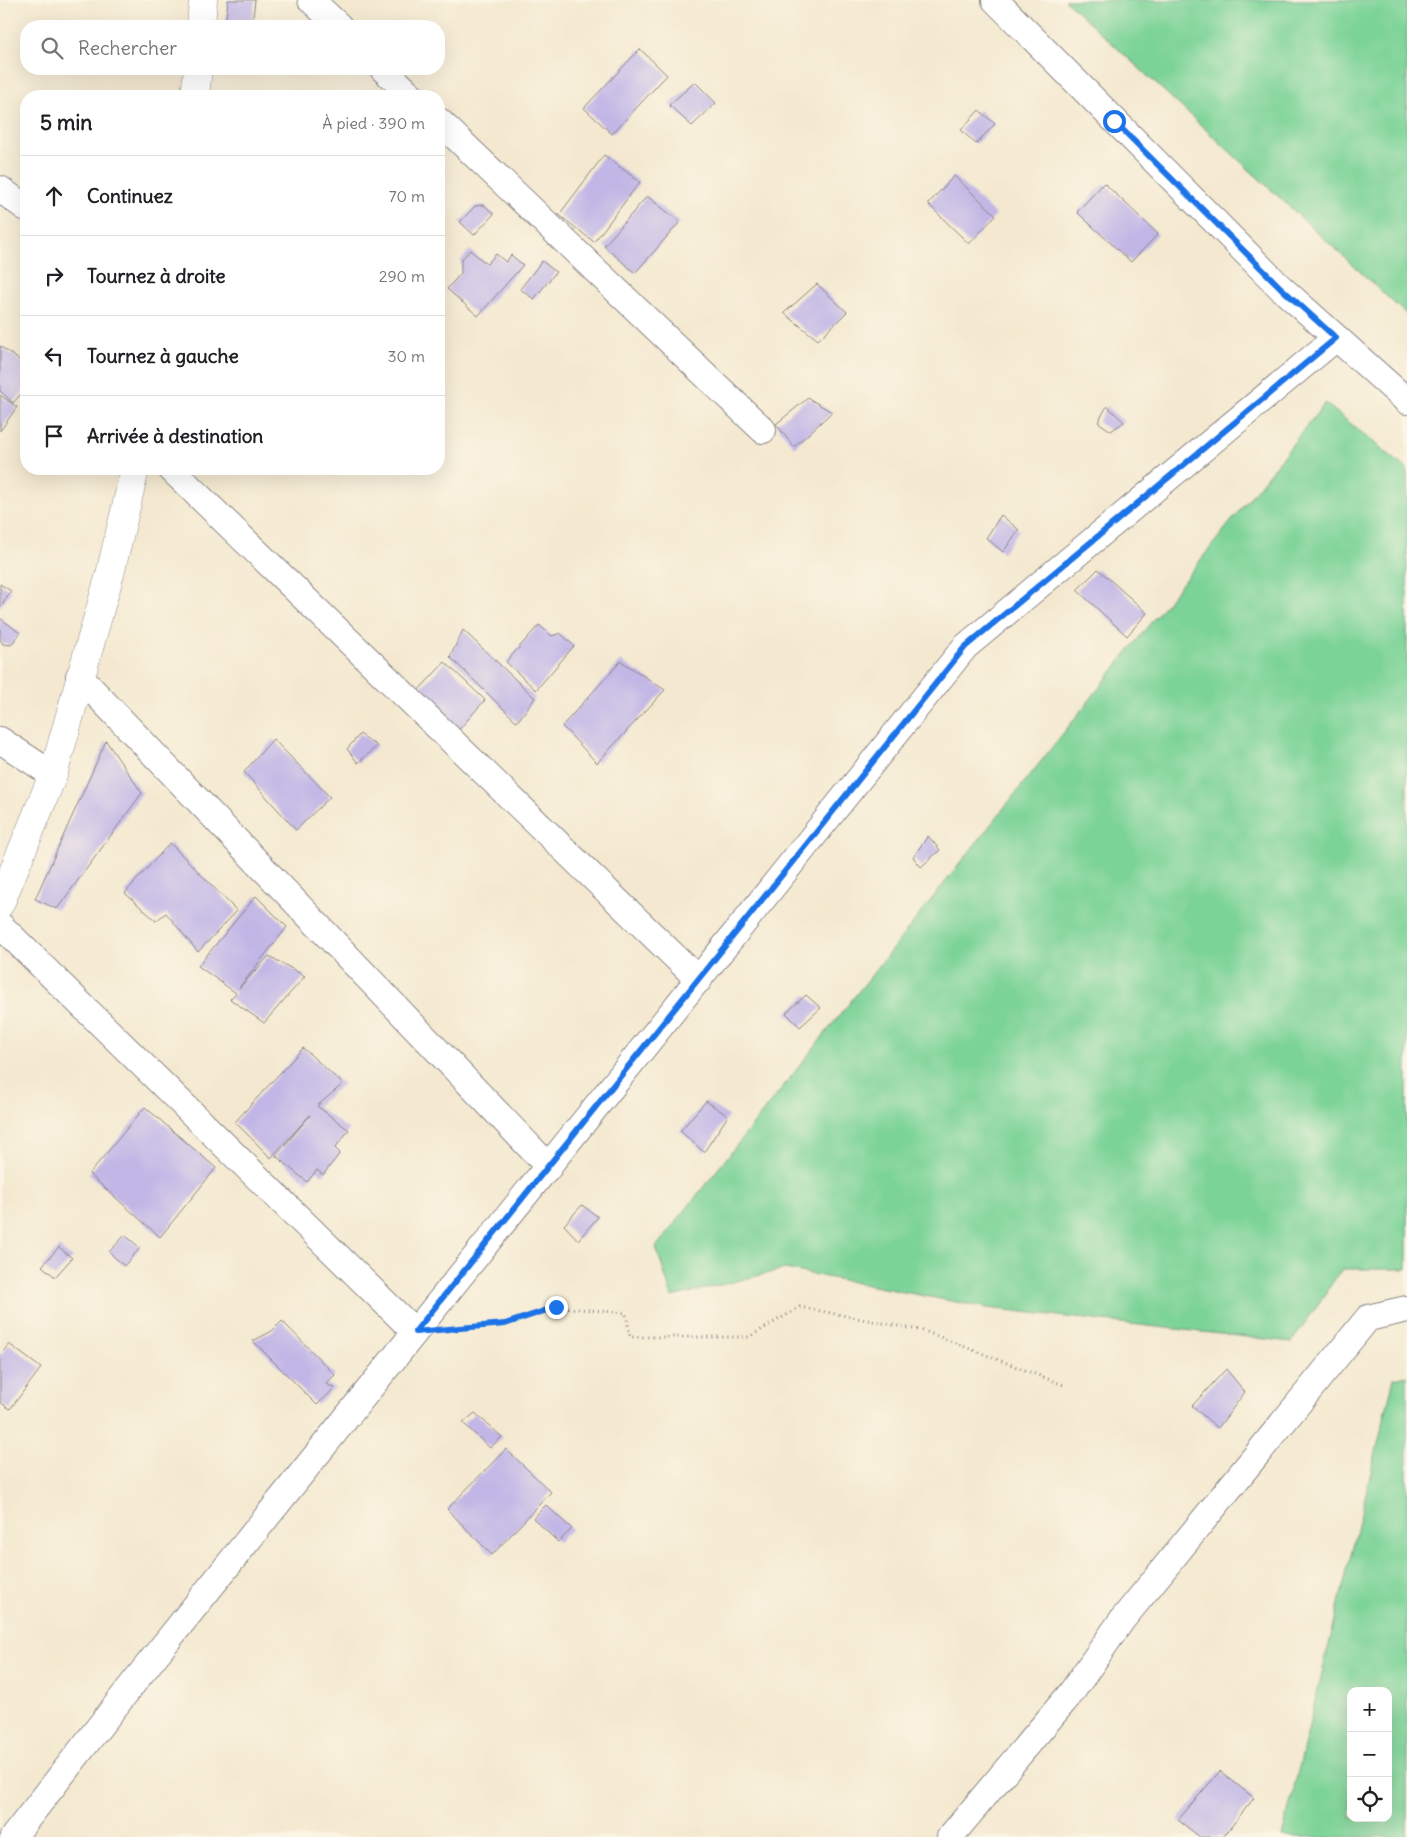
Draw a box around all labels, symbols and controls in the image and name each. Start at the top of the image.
search box [20,20,445,75]
icon: search [38,34,66,62]
text: Rechercher [78,36,177,60]
text: 5 min [40,109,92,136]
route start [1103,110,1126,133]
text: À pied · 390 m [322,113,425,133]
icon: ahead [40,182,68,210]
text: Continuez [87,184,173,208]
text: 70 m [389,186,425,206]
icon: right [40,262,68,290]
text: Tournez à droite [87,264,226,288]
text: 290 m [379,266,425,286]
icon: left [40,342,68,370]
text: Tournez à gauche [87,344,239,368]
text: 30 m [388,346,425,366]
icon: arrive [40,422,68,450]
text: Arrivée à destination [87,424,263,448]
route end [545,1296,568,1319]
map controls [1347,1687,1392,1822]
button: + [1347,1687,1392,1732]
button: − [1347,1732,1392,1777]
button: locate [1347,1777,1392,1822]

